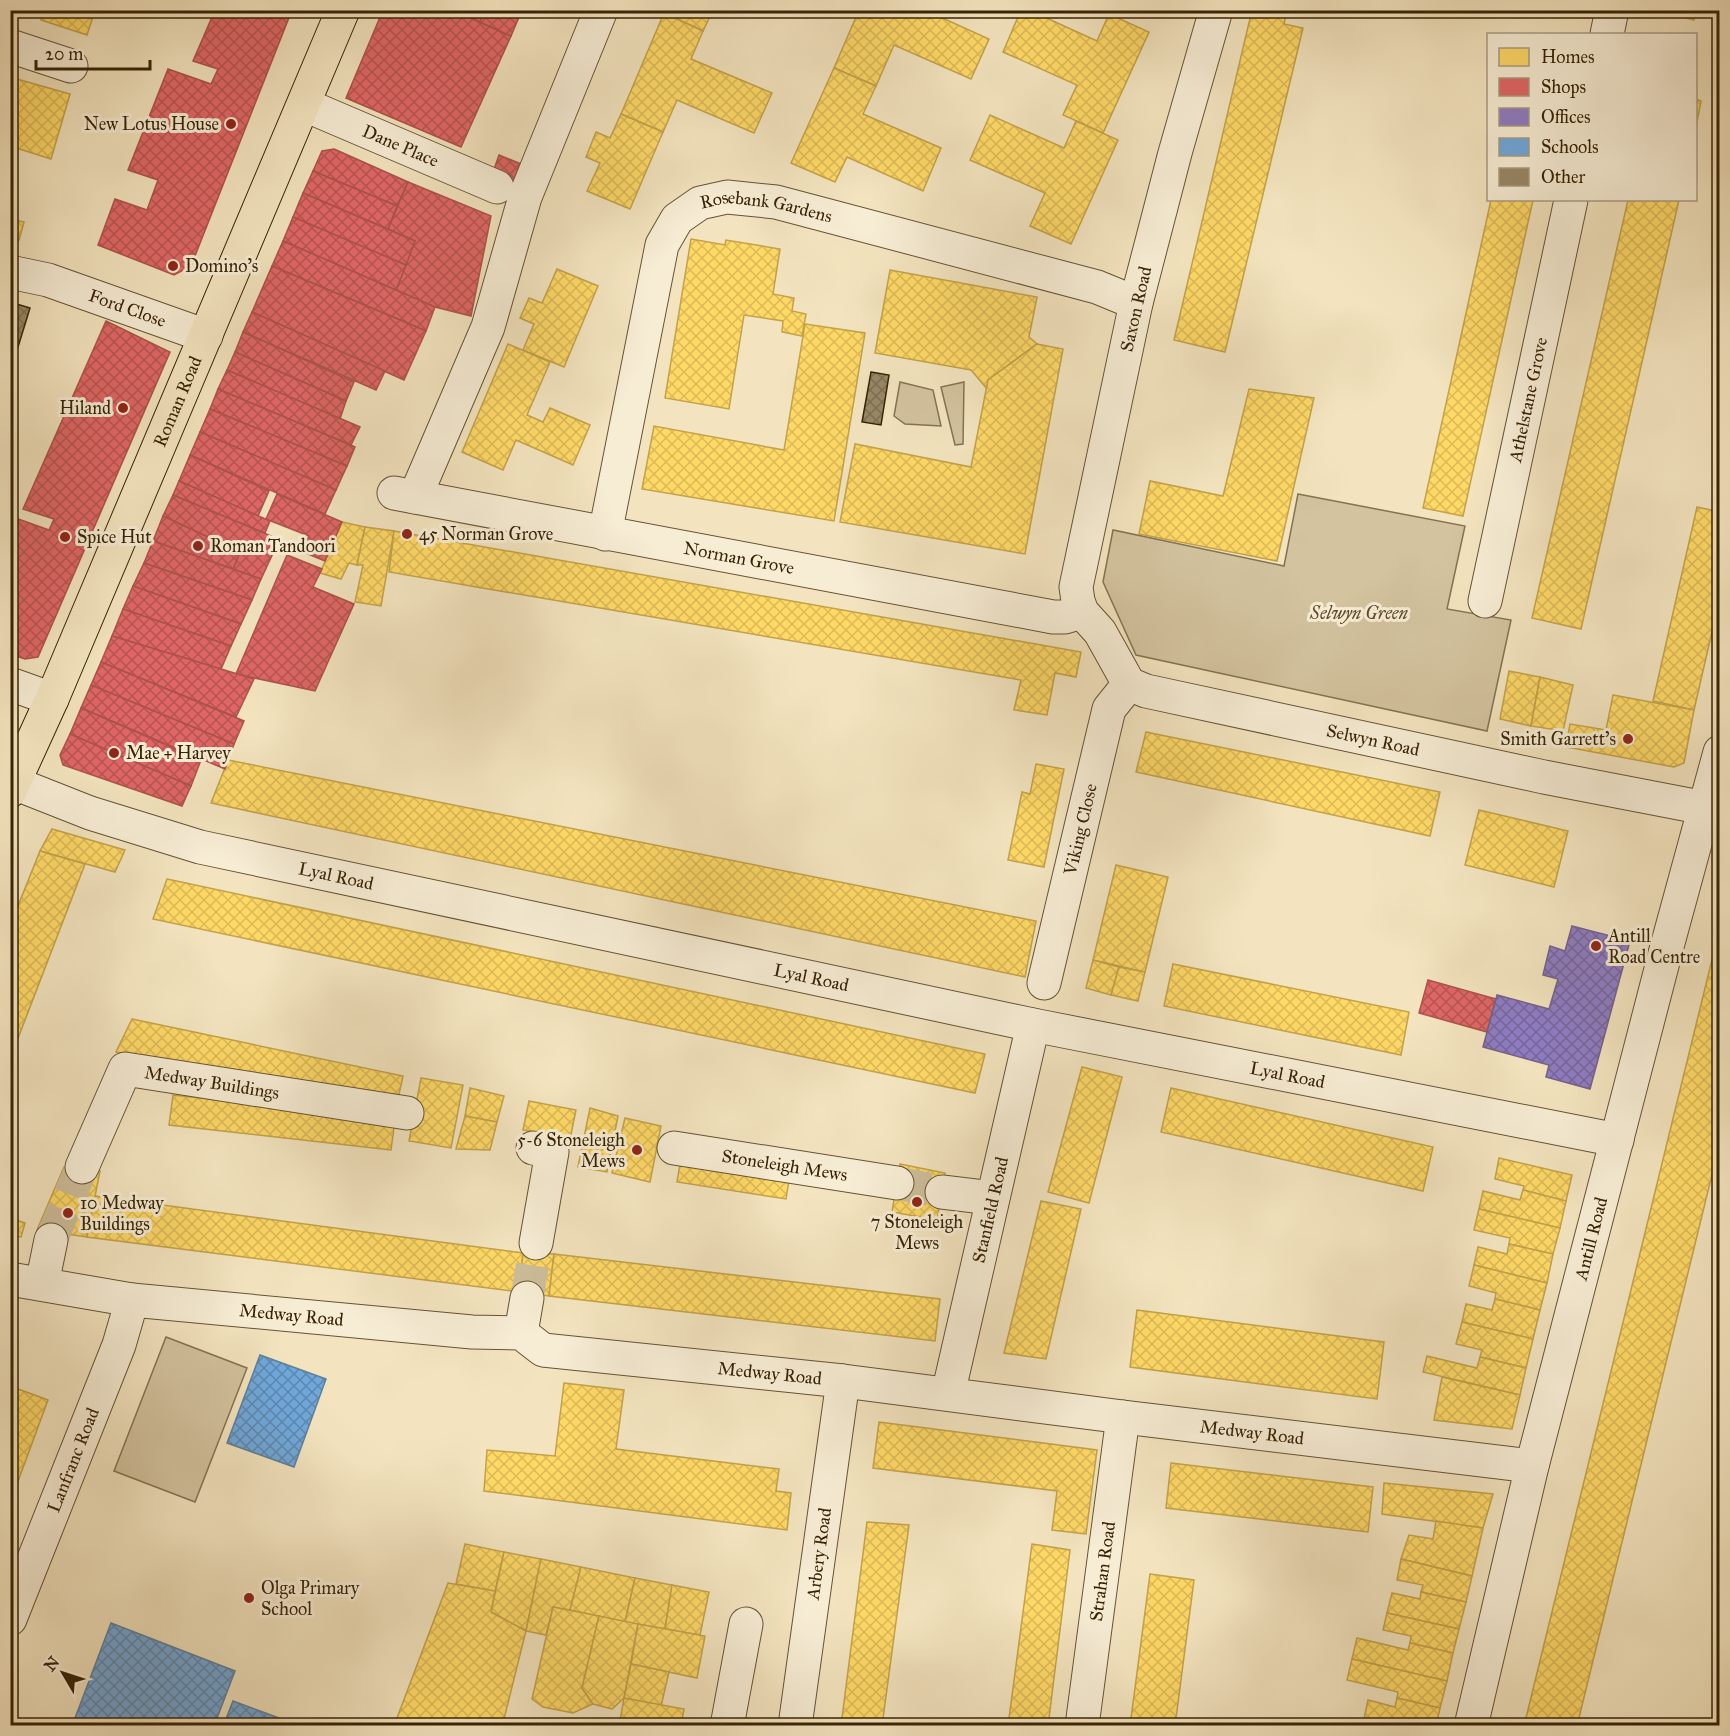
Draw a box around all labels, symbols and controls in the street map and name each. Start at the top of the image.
scale bar [36,33,150,71]
legend [1487,33,1697,201]
text: 20 m [45,43,83,65]
text: Homes [1541,46,1595,68]
text: Shops [1541,76,1586,98]
text: Offices [1541,106,1591,128]
place label: New Lotus House [84,113,219,135]
marker: New Lotus House [224,117,238,131]
street label: Dane Place [359,120,442,172]
text: Schools [1541,136,1599,158]
text: Other [1541,166,1586,188]
street label: Rosebank Gardens [698,186,835,227]
place label: Domino's [185,255,258,277]
marker: Domino's [166,259,180,273]
street label: Saxon Road [1116,264,1156,354]
street label: Ford Close [86,284,169,332]
street label: Athelstane Grove [1504,335,1552,465]
street label: Roman Road [149,353,207,450]
place label: Hiland [59,397,111,419]
marker: Hiland [116,401,130,415]
place label: 45 Norman Grove [419,523,553,545]
place label: Spice Hut [77,526,152,548]
marker: 45 Norman Grove [400,527,414,541]
marker: Spice Hut [58,530,72,544]
place label: Roman Tandoori [210,535,336,557]
street label: Norman Grove [682,537,796,579]
marker: Roman Tandoori [191,539,205,553]
park label: Selwyn Green [1309,602,1409,624]
street label: Selwyn Road [1324,719,1422,761]
place label: Smith Garrett's [1500,728,1616,750]
marker: Smith Garrett's [1621,732,1635,746]
place label: Mae + Harvey [126,742,231,764]
marker: Mae + Harvey [107,746,121,760]
street label: Viking Close [1059,781,1102,878]
street label: Lyal Road [297,857,376,895]
place label: Antill Road Centre [1607,925,1700,968]
marker: Antill Road Centre [1589,939,1603,953]
street label: Lyal Road [772,959,851,996]
street label: Lyal Road [1248,1057,1327,1093]
street label: Medway Buildings [143,1061,281,1104]
place label: 5-6 Stoneleigh Mews [517,1129,625,1172]
marker: 5-6 Stoneleigh Mews [630,1143,644,1157]
street label: Stoneleigh Mews [720,1145,849,1186]
street label: Stanfield Road [968,1155,1013,1265]
place label: 10 Medway Buildings [80,1192,164,1236]
marker: 7 Stoneleigh Mews [910,1195,924,1209]
street label: Antill Road [1569,1195,1612,1284]
marker: 10 Medway Buildings [61,1206,75,1220]
place label: 7 Stoneleigh Mews [871,1211,963,1254]
street label: Medway Road [238,1299,345,1331]
street label: Medway Road [716,1357,823,1390]
street label: Lanfranc Road [43,1405,104,1516]
street label: Medway Road [1199,1415,1305,1450]
street label: Arbery Road [802,1506,836,1602]
street label: Strahan Road [1085,1520,1120,1623]
place label: Olga Primary School [261,1577,360,1620]
marker: Olga Primary School [242,1591,256,1605]
north arrow [33,1643,93,1703]
text: N [40,1652,64,1675]

